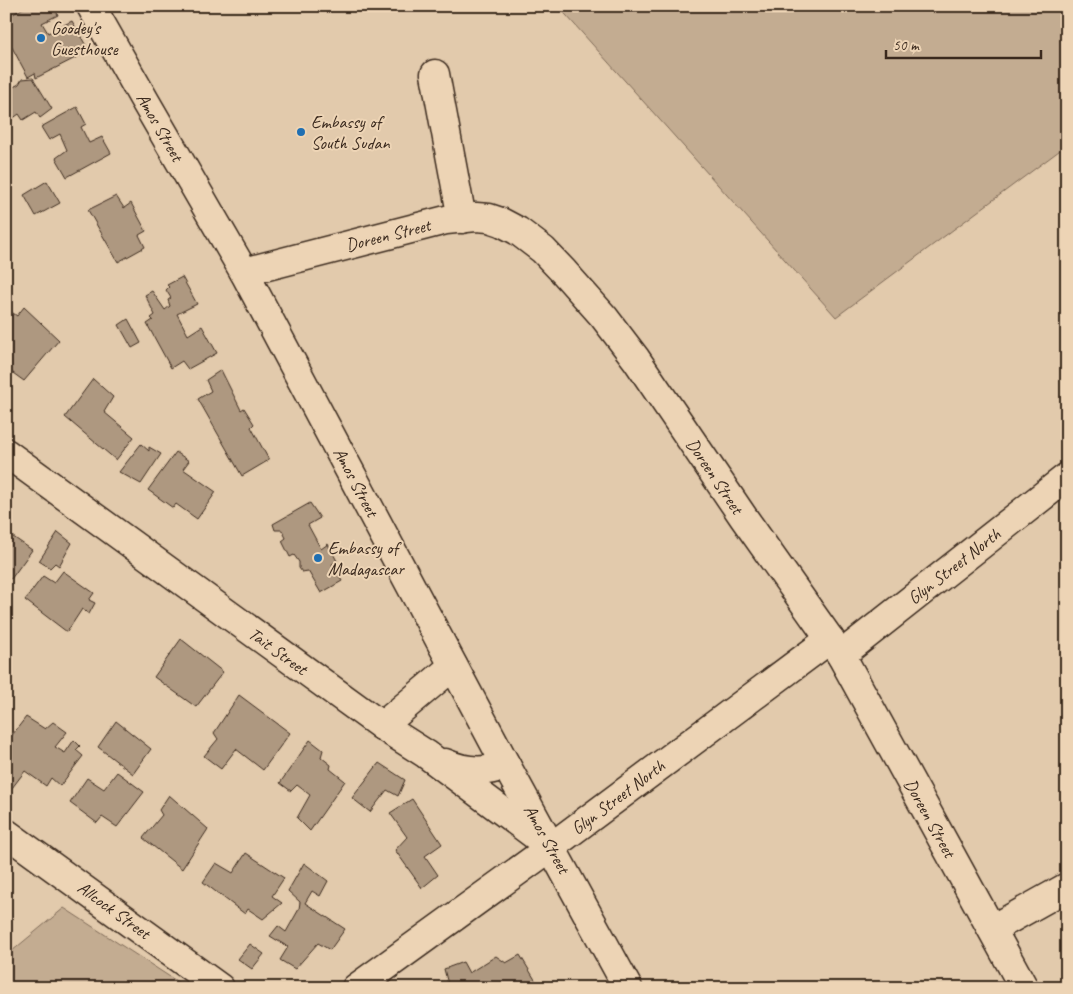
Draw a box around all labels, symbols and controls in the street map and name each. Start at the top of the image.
place label: Goodey's Guesthouse [51,17,119,60]
scale bar [886,28,1040,60]
marker: Goodey's Guesthouse [35,32,47,44]
text: 50 m [893,36,920,55]
street label: Amos Street [132,89,189,167]
place label: Embassy of South Sudan [311,111,390,154]
marker: Embassy of South Sudan [295,126,307,138]
street label: Doreen Street [343,213,435,256]
street label: Doreen Street [682,434,749,520]
street label: Amos Street [329,444,384,522]
street label: Glyn Street North [903,522,1005,609]
place label: Embassy of Madagascar [328,537,405,580]
marker: Embassy of Madagascar [312,552,324,564]
street label: Tait Street [244,622,313,681]
street label: Glyn Street North [567,754,670,839]
street label: Doreen Street [899,775,962,863]
street label: Amos Street [519,801,576,879]
street label: Allcock Street [73,876,156,945]

